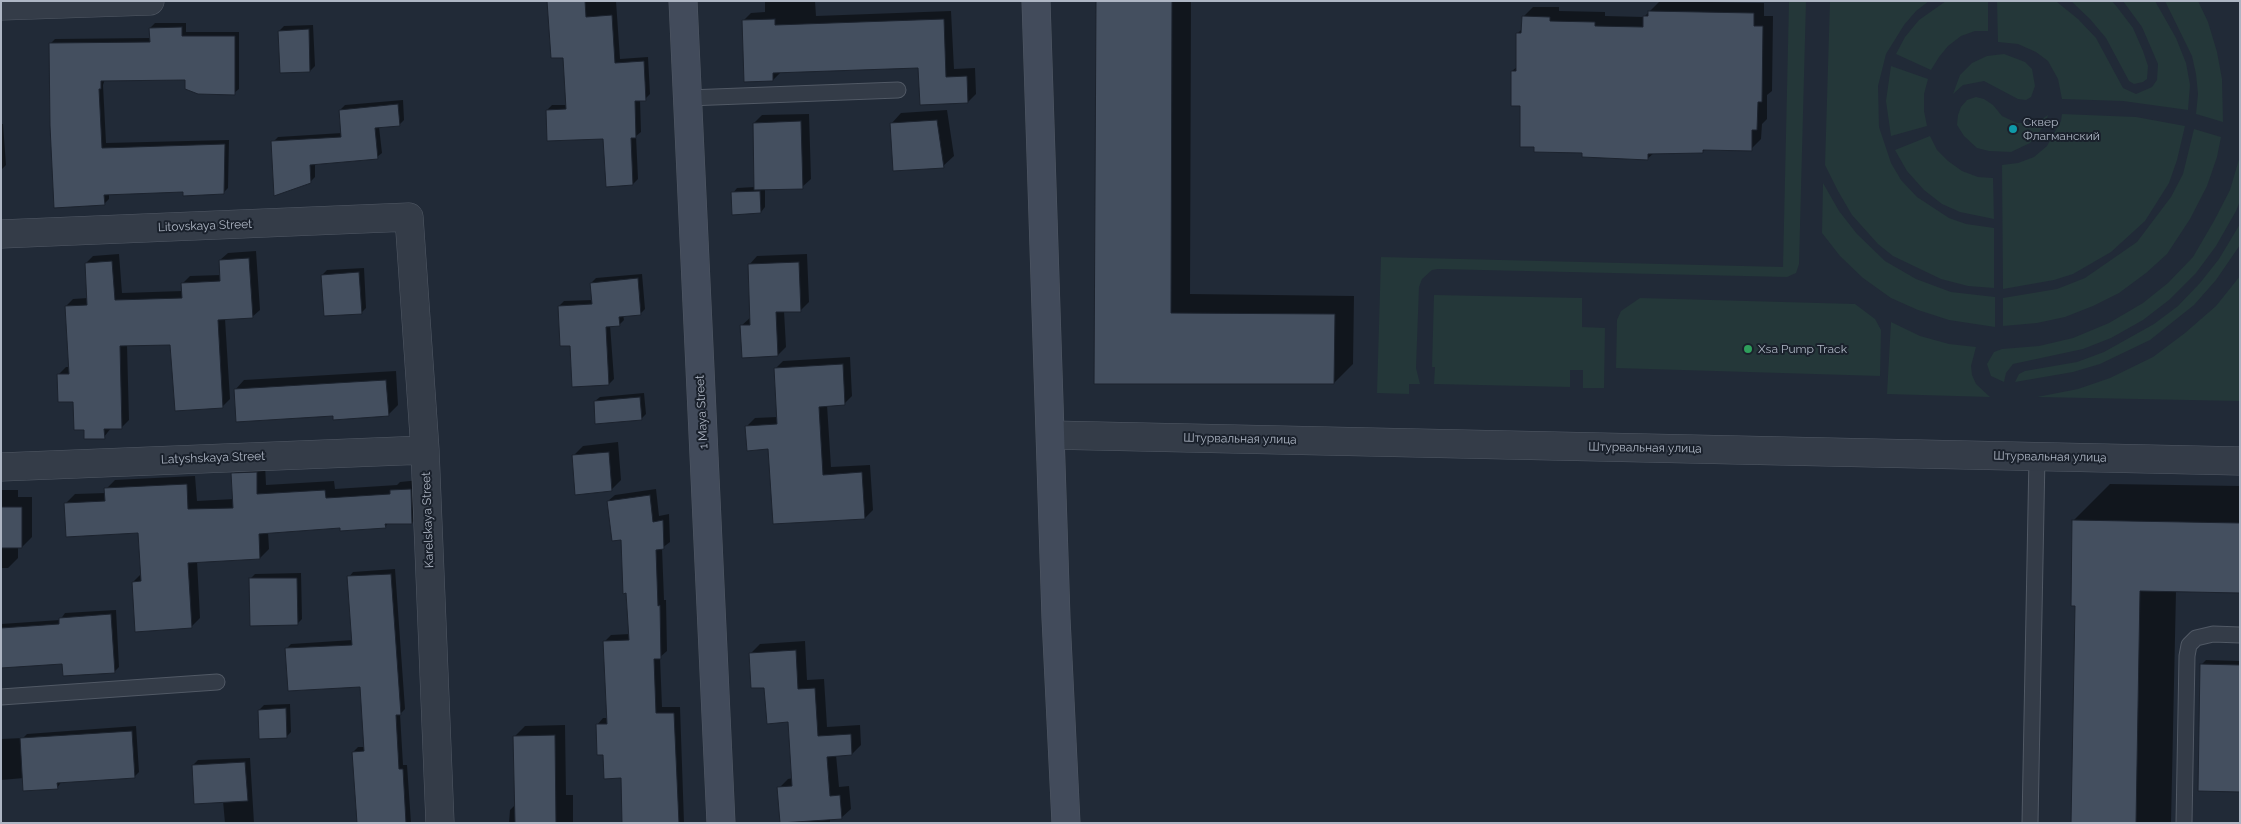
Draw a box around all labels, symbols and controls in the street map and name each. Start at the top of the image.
place label: Сквер Флагманский [2023,115,2100,143]
marker: Сквер Флагманский [2007,123,2019,135]
street label: Litovskaya Street [158,217,252,235]
place label: Xsa Pump Track [1758,342,1847,356]
marker: Xsa Pump Track [1742,343,1754,355]
street label: 1 Maya Street [693,375,711,449]
street label: Штурвальная улица [1183,431,1297,447]
street label: Штурвальная улица [1588,440,1702,456]
street label: Latyshskaya Street [161,449,265,467]
street label: Штурвальная улица [1993,449,2107,465]
street label: Karelskaya Street [419,472,437,568]

